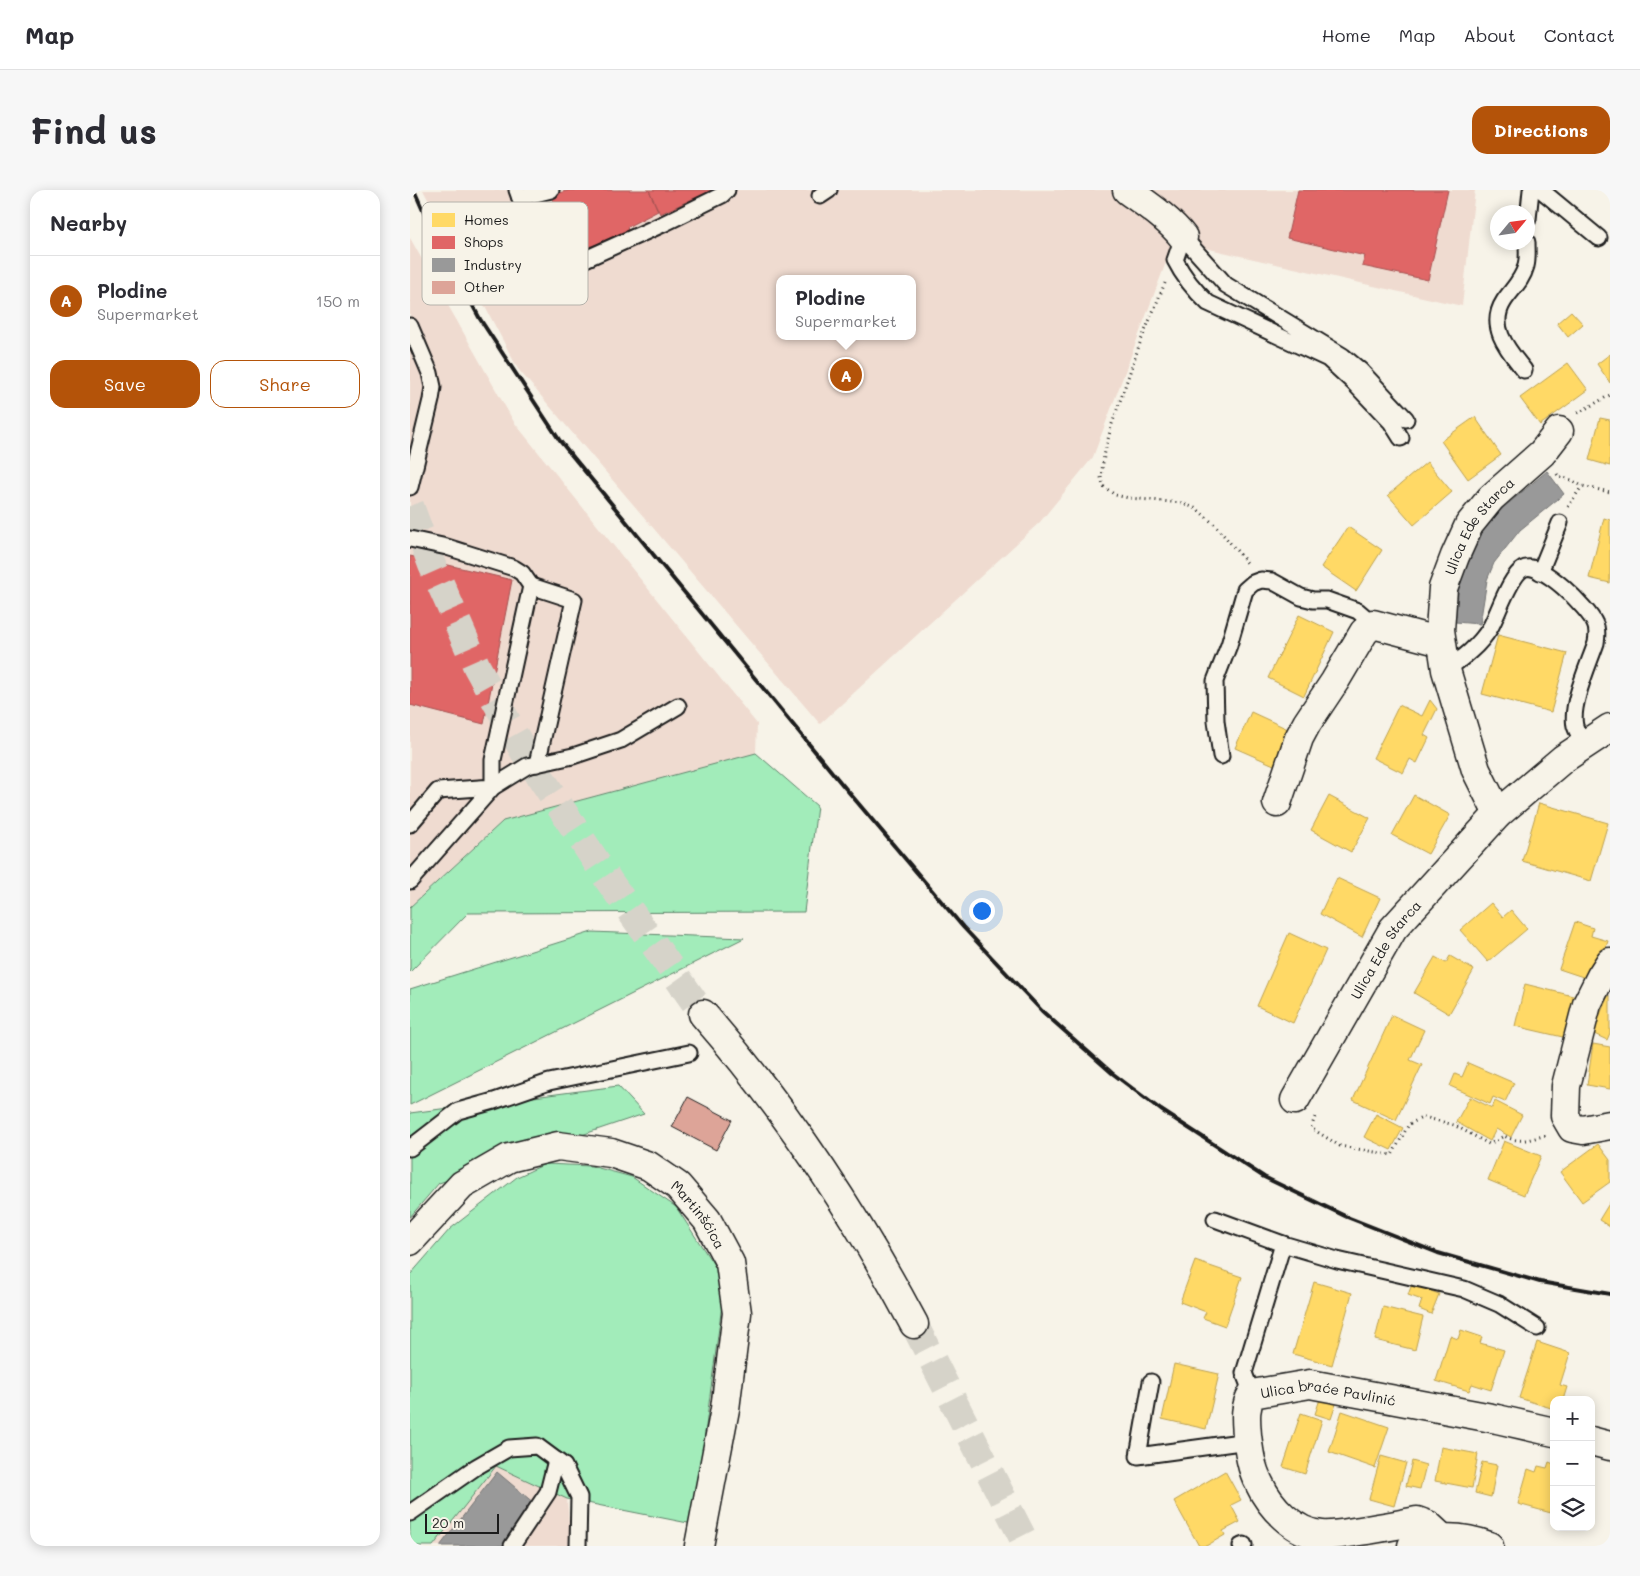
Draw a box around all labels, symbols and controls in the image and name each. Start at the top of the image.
text: Map [25,19,74,50]
text: Home [1322,23,1371,47]
text: Map [1399,23,1435,47]
text: About [1463,23,1516,47]
text: Contact [1544,23,1615,47]
button: Directions [1472,106,1610,154]
text: Find us [30,107,157,153]
legend [422,202,588,305]
north arrow [1490,205,1535,250]
text: Nearby [50,209,127,236]
text: Homes [464,210,509,229]
text: Shops [464,232,504,251]
text: Industry [464,255,522,274]
popup [776,275,916,340]
text: Other [464,277,505,296]
text: Plodine [97,278,167,303]
text: Plodine [795,285,865,310]
text: A [60,290,72,311]
text: 150 m [316,290,360,311]
text: Supermarket [97,303,199,324]
text: Supermarket [795,310,897,331]
pin: A [830,356,862,394]
button: Save [50,360,200,408]
button: Share [210,360,360,408]
street label: Ulica Ede Starca [1439,473,1518,577]
street label: Ulica Ede Starca [1346,896,1425,1002]
your location [969,898,995,924]
street label: Martinšćica [668,1175,730,1252]
street label: Ulica braće Pavlinić [1259,1374,1397,1409]
map controls [1550,1396,1595,1531]
button: + [1550,1396,1595,1441]
button: − [1550,1441,1595,1486]
button: layers [1550,1486,1595,1531]
scale bar [425,1511,499,1534]
text: 20 m [432,1513,464,1532]

